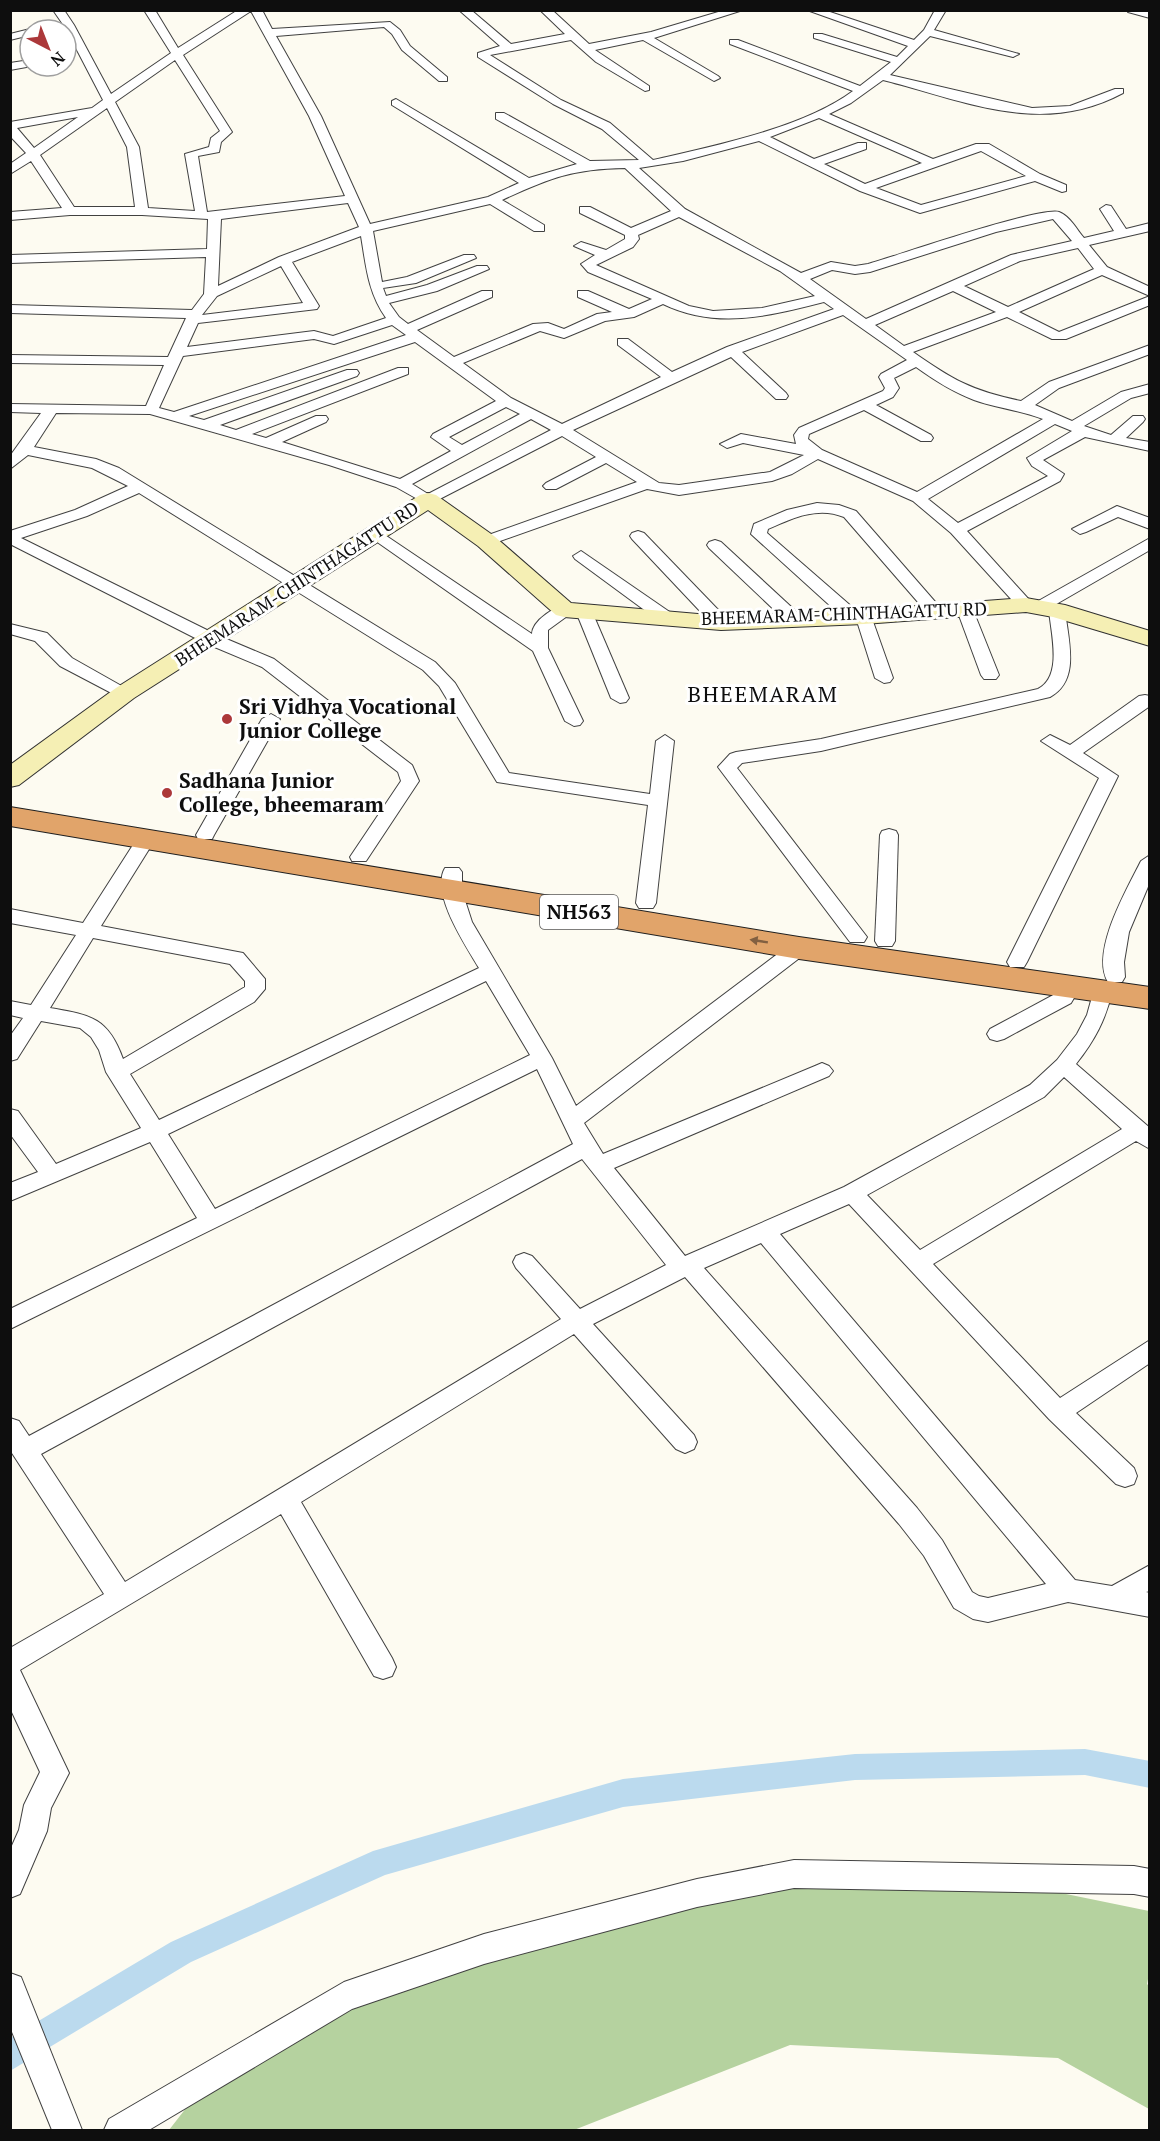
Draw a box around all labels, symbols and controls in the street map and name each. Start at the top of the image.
north arrow [18,18,78,78]
text: N [46,47,70,71]
street label: BHEEMARAM-CHINTHAGATTU RD [170,495,423,671]
street label: BHEEMARAM-CHINTHAGATTU RD [701,596,987,630]
district label: BHEEMARAM [688,679,838,708]
place label: Sri Vidhya Vocational Junior College [239,692,456,744]
marker: Sri Vidhya Vocational Junior College [220,712,234,726]
place label: Sadhana Junior College, bheemaram [179,766,385,818]
marker: Sadhana Junior College, bheemaram [160,786,174,800]
road number: NH563 [540,895,618,929]
one-way arrow [749,937,768,946]

